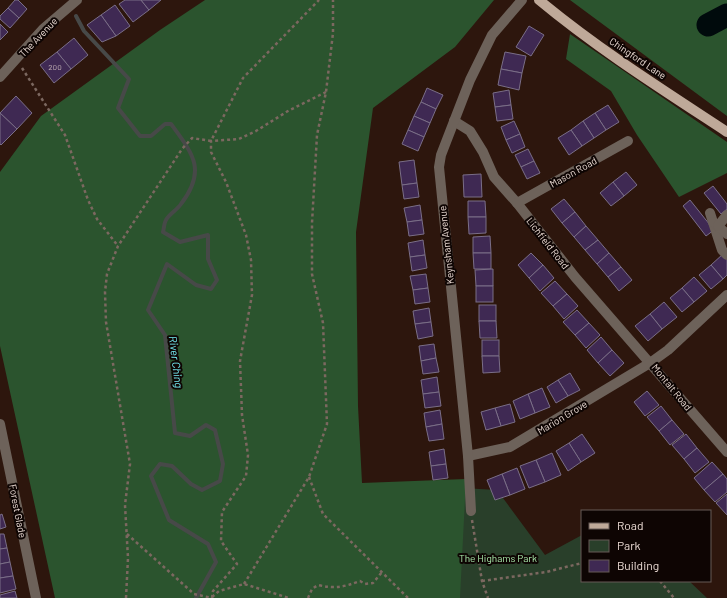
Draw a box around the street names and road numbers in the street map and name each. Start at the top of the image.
street label: The Avenue [16,15,60,59]
street label: Chingford Lane [607,35,669,81]
street label: Mason Road [547,154,599,190]
street label: Keynsham Avenue [436,205,456,285]
street label: Lichfield Road [524,215,572,271]
street label: Montalt Road [649,361,695,413]
street label: Marion Grove [535,397,589,437]
street label: Forest Glade [7,483,29,539]

